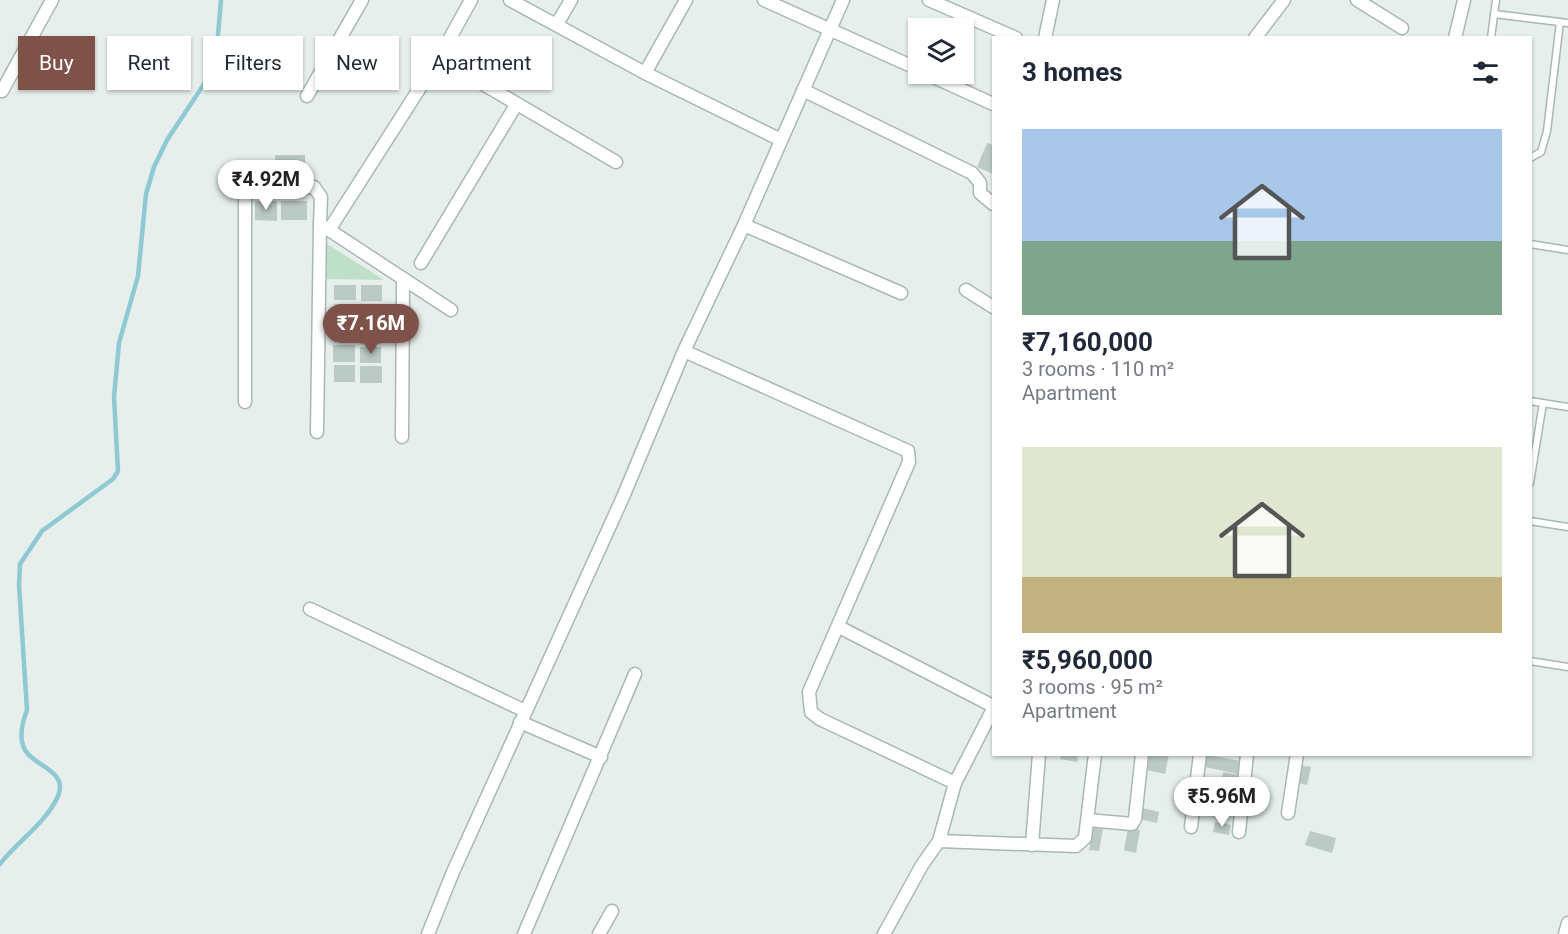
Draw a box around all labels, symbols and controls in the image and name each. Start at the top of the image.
map controls [908,18,974,84]
button: layers [908,18,974,84]
chip: Buy [18,36,95,90]
chip: Rent [107,36,191,90]
chip: Filters [203,36,303,90]
chip: New [315,36,399,90]
chip: Apartment [411,36,552,90]
icon: filters [1469,56,1502,89]
text: 3 homes [1022,57,1123,87]
pin: ₹4.92M [217,160,315,211]
text: ₹4.92M [232,167,300,191]
icon: home [1208,168,1316,276]
pin: ₹7.16M [322,304,420,355]
text: ₹7.16M [337,311,405,335]
text: ₹7,160,000 [1022,327,1153,357]
text: 3 rooms · 110 m² [1022,357,1174,381]
text: Apartment [1022,381,1117,405]
icon: home [1208,486,1316,594]
text: ₹5,960,000 [1022,645,1153,675]
text: 3 rooms · 95 m² [1022,675,1163,699]
text: Apartment [1022,699,1117,723]
pin: ₹5.96M [1173,777,1271,828]
text: ₹5.96M [1188,784,1256,808]

